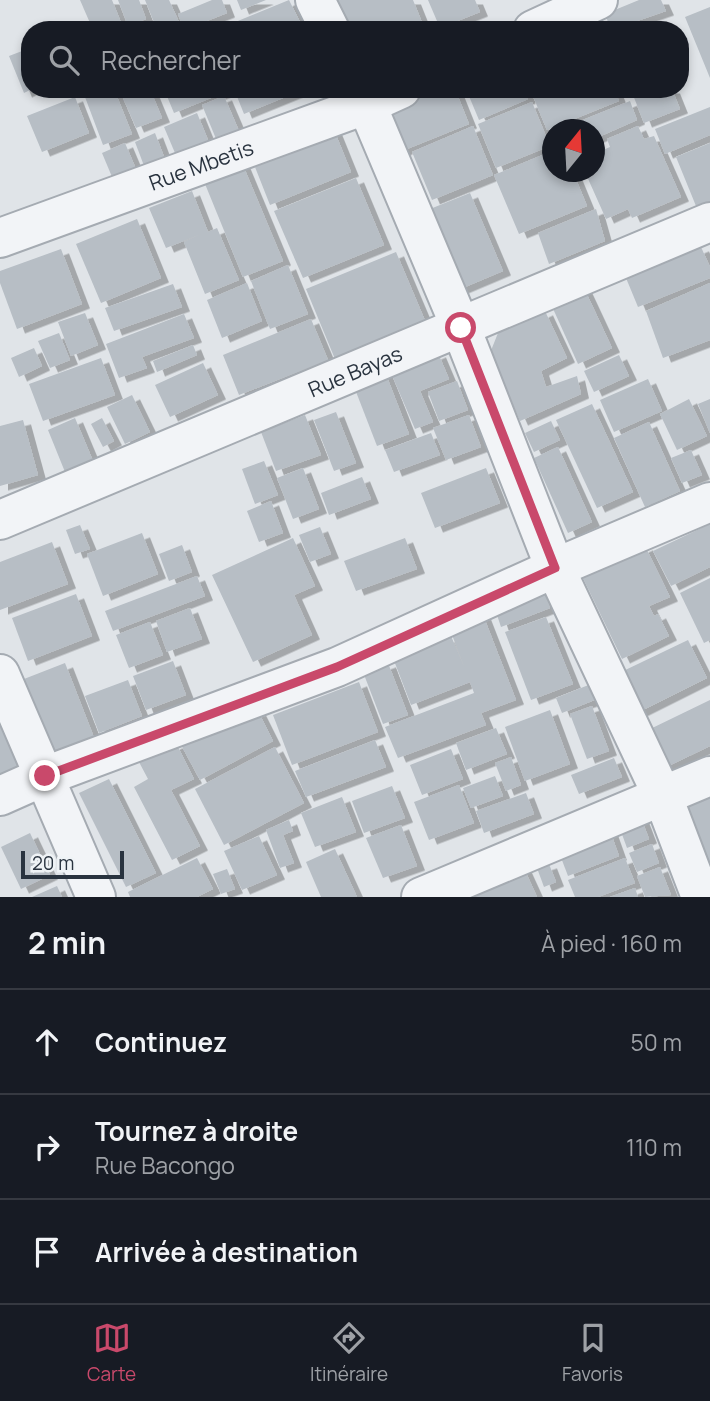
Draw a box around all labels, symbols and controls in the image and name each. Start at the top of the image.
search box [21,21,689,98]
icon: search [45,41,83,79]
text: Rechercher [101,42,241,78]
north arrow [542,119,605,182]
street label: Rue Mbetis [145,133,257,197]
route start [445,312,476,343]
street label: Rue Bayas [304,339,406,403]
route end [29,760,60,791]
scale bar [21,848,124,880]
text: 20 m [32,850,74,876]
text: 2 min [28,922,106,963]
text: À pied · 160 m [541,927,682,959]
icon: ahead [28,1023,66,1061]
text: Continuez [95,1024,227,1060]
text: 50 m [631,1026,682,1058]
text: Tournez à droite [95,1113,298,1149]
icon: right [28,1128,66,1166]
text: 110 m [626,1131,682,1163]
text: Rue Bacongo [95,1149,235,1181]
icon: arrive [28,1233,66,1271]
text: Arrivée à destination [95,1234,358,1270]
tab: Carte [87,1319,136,1387]
tab: Itinéraire [310,1319,388,1387]
tab: Favoris [562,1319,623,1387]

